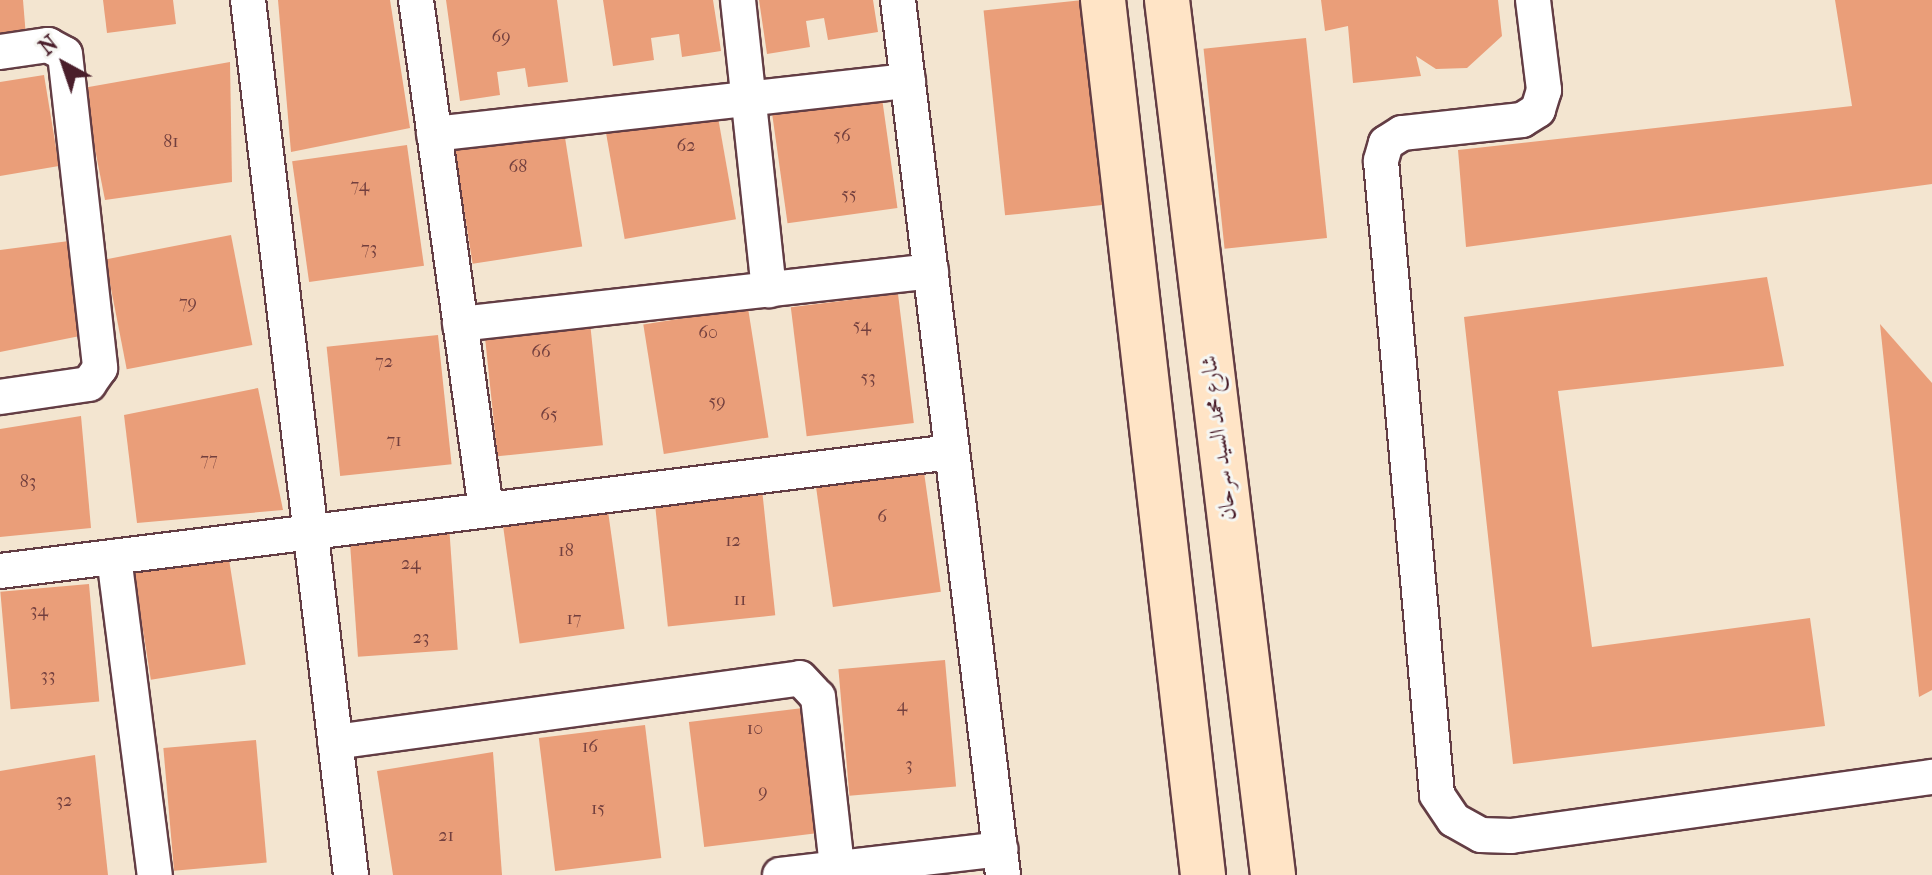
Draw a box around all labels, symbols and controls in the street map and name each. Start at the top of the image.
north arrow [24,24,104,104]
house number: 69 [491,26,511,48]
text: N [34,30,63,61]
house number: 56 [833,125,851,147]
house number: 81 [163,131,179,153]
house number: 62 [676,135,696,157]
house number: 68 [509,156,527,178]
house number: 74 [351,175,369,197]
house number: 55 [841,184,857,206]
house number: 73 [361,238,377,260]
house number: 79 [179,292,197,314]
house number: 54 [853,315,871,337]
house number: 60 [698,322,718,344]
house number: 66 [531,341,551,363]
house number: 72 [375,351,393,373]
street label: شارع محمد السيد سرحان [1196,354,1242,522]
house number: 53 [860,367,876,389]
house number: 59 [708,391,726,413]
house number: 65 [540,404,558,426]
house number: 71 [386,430,402,452]
house number: 77 [200,449,218,471]
house number: 83 [20,471,36,493]
house number: 6 [877,506,887,528]
house number: 12 [725,530,741,552]
house number: 18 [558,540,574,562]
house number: 24 [401,553,421,575]
house number: 11 [734,589,746,611]
house number: 34 [30,600,48,622]
house number: 17 [566,608,582,630]
house number: 23 [413,627,429,649]
house number: 33 [41,665,55,687]
house number: 4 [897,695,907,717]
house number: 10 [747,718,763,740]
house number: 16 [582,736,598,758]
house number: 3 [905,754,913,776]
house number: 9 [758,781,768,803]
house number: 32 [56,790,72,812]
house number: 15 [591,798,605,820]
house number: 21 [438,825,454,847]

